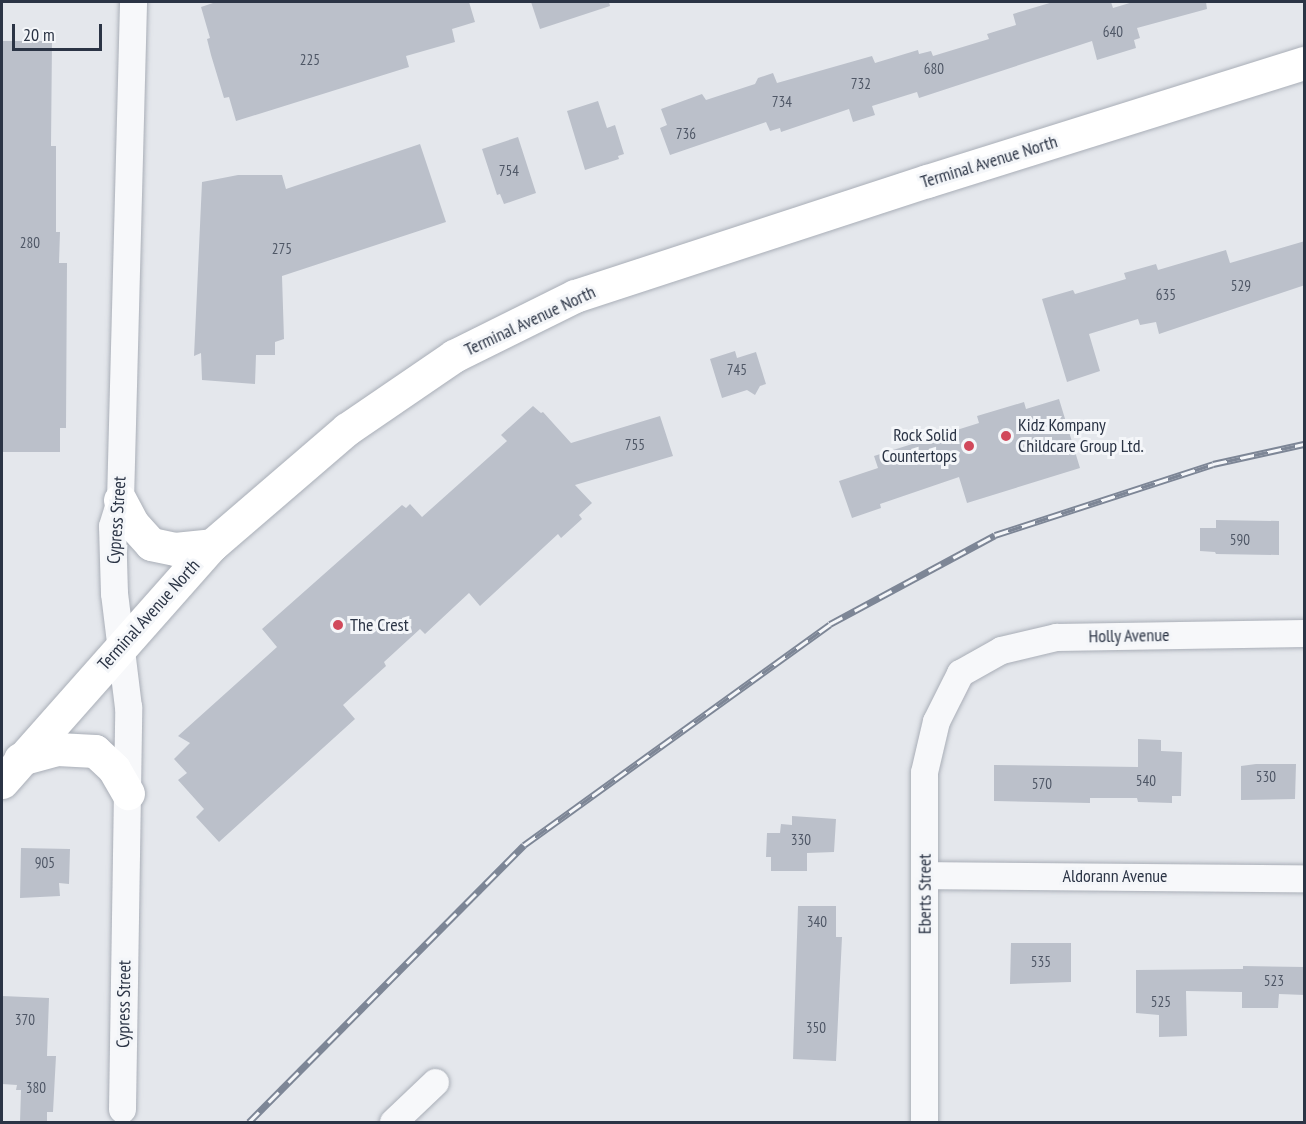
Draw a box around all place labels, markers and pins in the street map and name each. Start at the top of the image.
place label: Kidz Kompany Childcare Group Ltd. [1018,415,1144,458]
place label: Rock Solid Countertops [882,425,957,468]
marker: Kidz Kompany Childcare Group Ltd. [999,429,1013,443]
marker: Rock Solid Countertops [962,439,976,453]
place label: The Crest [350,614,409,636]
marker: The Crest [331,618,345,632]

